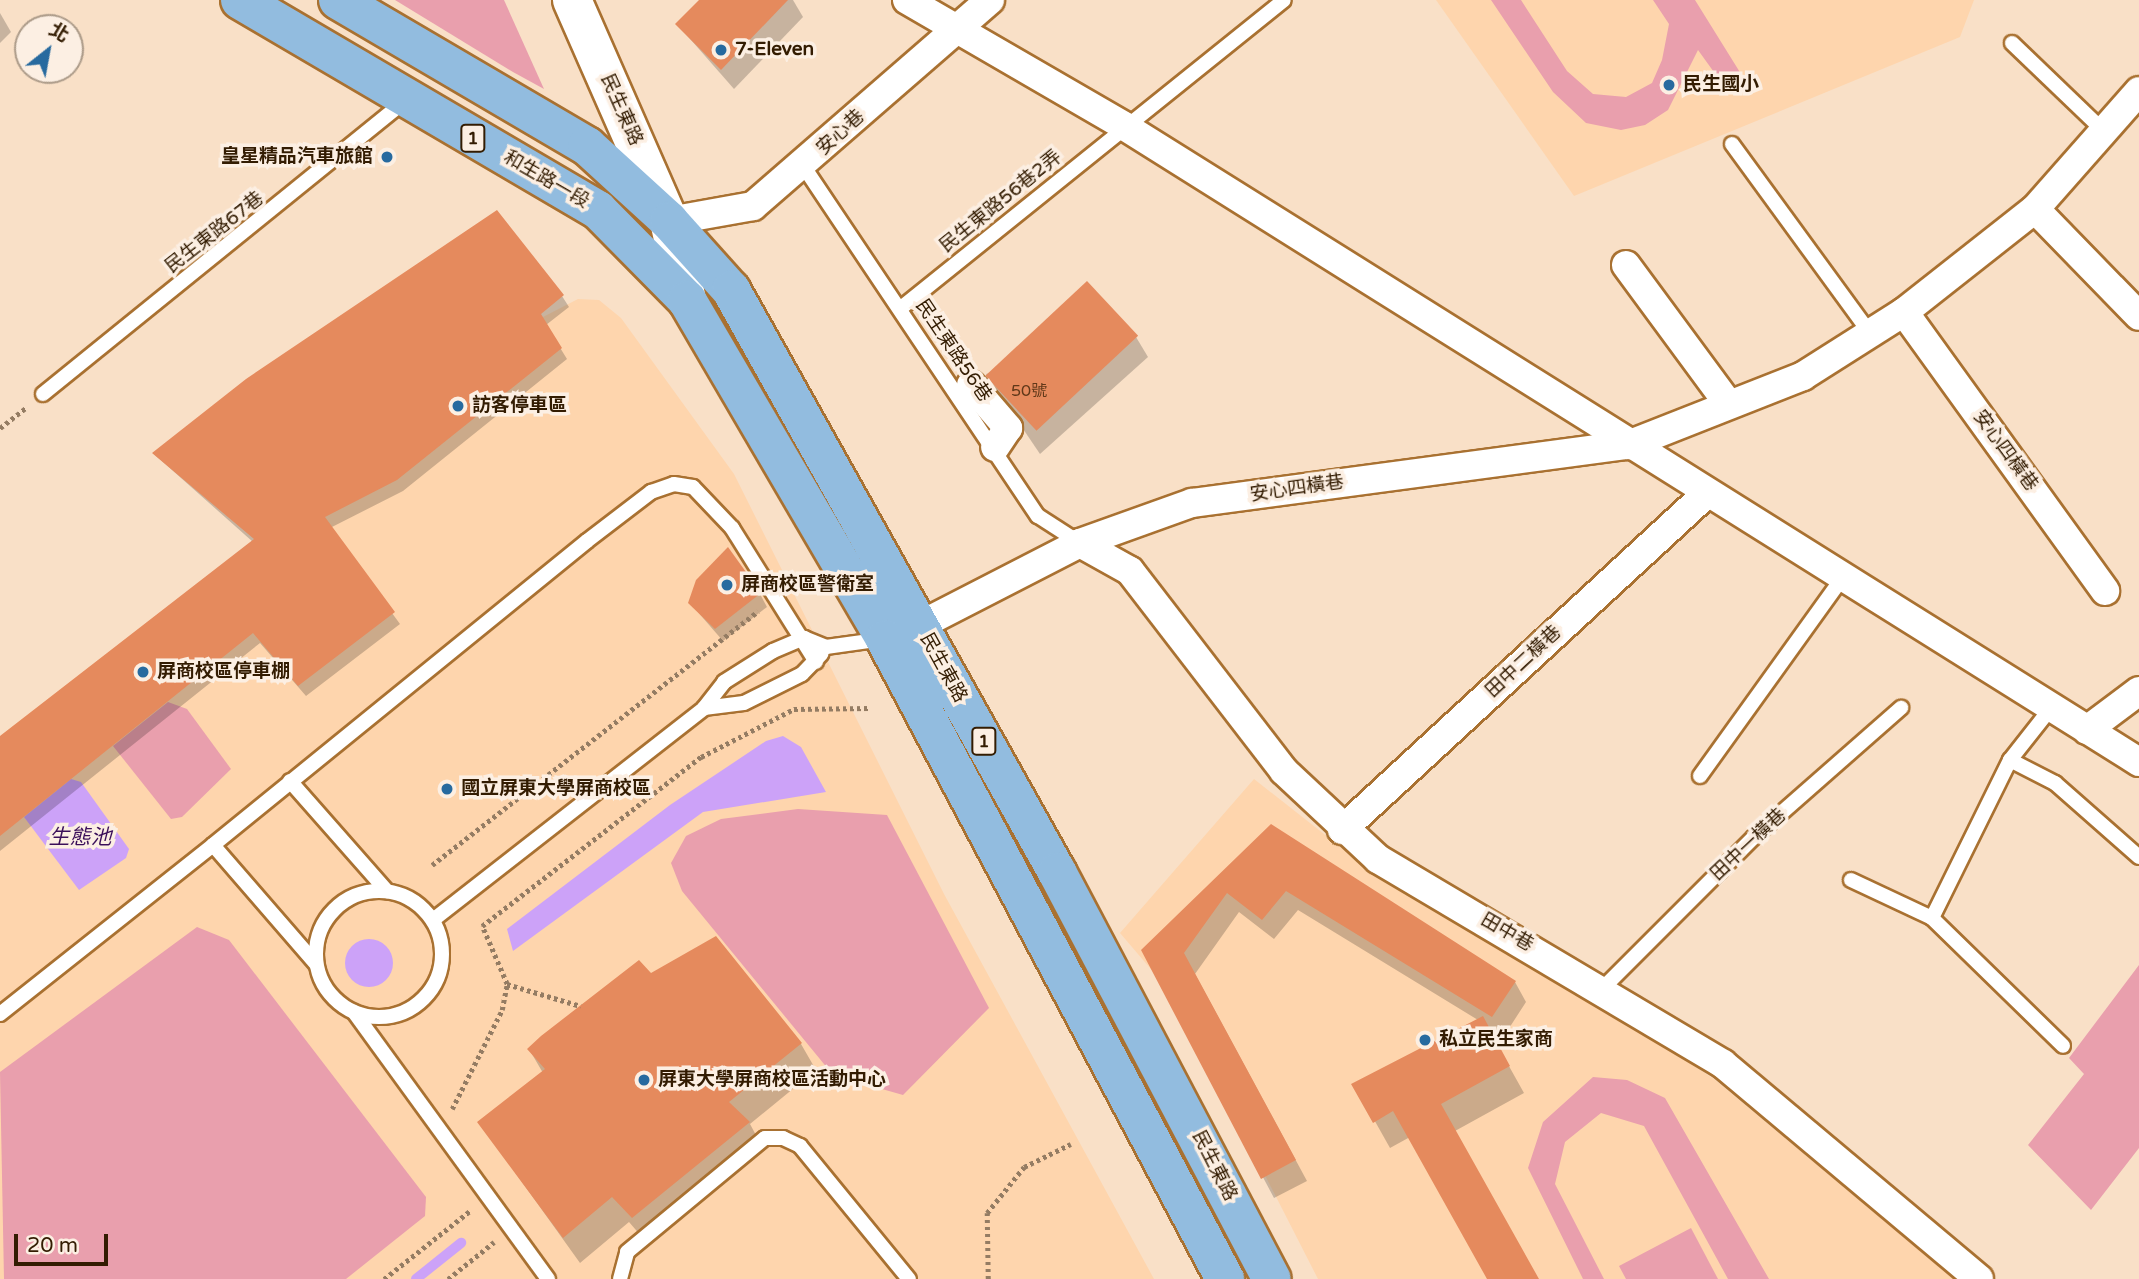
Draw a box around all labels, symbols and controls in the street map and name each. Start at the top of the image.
north arrow [14,14,84,84]
text: 北 [45,18,73,47]
place label: 7-Eleven [735,39,814,61]
marker: 7-Eleven [713,42,729,58]
street label: 民生東路 [595,71,647,149]
place label: 民生國小 [1683,74,1759,96]
marker: 民生國小 [1661,77,1677,93]
street label: 安心巷 [812,105,870,161]
road number: 1 [459,124,487,153]
place label: 皇星精品汽車旅館 [221,146,373,168]
street label: 和生路一段 [499,146,593,214]
street label: 民生東路56巷2弄 [936,146,1066,258]
marker: 皇星精品汽車旅館 [379,149,395,165]
street label: 民生東路67巷 [161,187,269,279]
street label: 民生東路56巷 [910,295,996,407]
house number: 50號 [1011,381,1047,401]
place label: 訪客停車區 [472,395,567,417]
marker: 訪客停車區 [450,398,466,414]
street label: 安心四橫巷 [1968,406,2042,496]
street label: 安心四橫巷 [1248,471,1346,507]
place label: 屏商校區警衛室 [741,574,874,596]
marker: 屏商校區警衛室 [719,577,735,593]
street label: 田中二橫巷 [1481,621,1567,703]
street label: 民生東路 [915,629,971,707]
place label: 屏商校區停車棚 [157,661,290,683]
marker: 屏商校區停車棚 [135,664,151,680]
road number: 1 [970,726,998,756]
place label: 國立屏東大學屏商校區 [461,778,651,800]
marker: 國立屏東大學屏商校區 [439,781,455,797]
street label: 田中一橫巷 [1706,804,1792,886]
water label: 生態池 [49,825,111,851]
street label: 田中巷 [1477,909,1537,957]
place label: 私立民生家商 [1439,1029,1553,1051]
marker: 私立民生家商 [1417,1032,1433,1048]
place label: 屏東大學屏商校區活動中心 [658,1069,886,1091]
marker: 屏東大學屏商校區活動中心 [636,1072,652,1088]
street label: 民生東路 [1187,1127,1241,1205]
scale bar [18,1220,112,1264]
text: 20 m [27,1233,78,1258]

